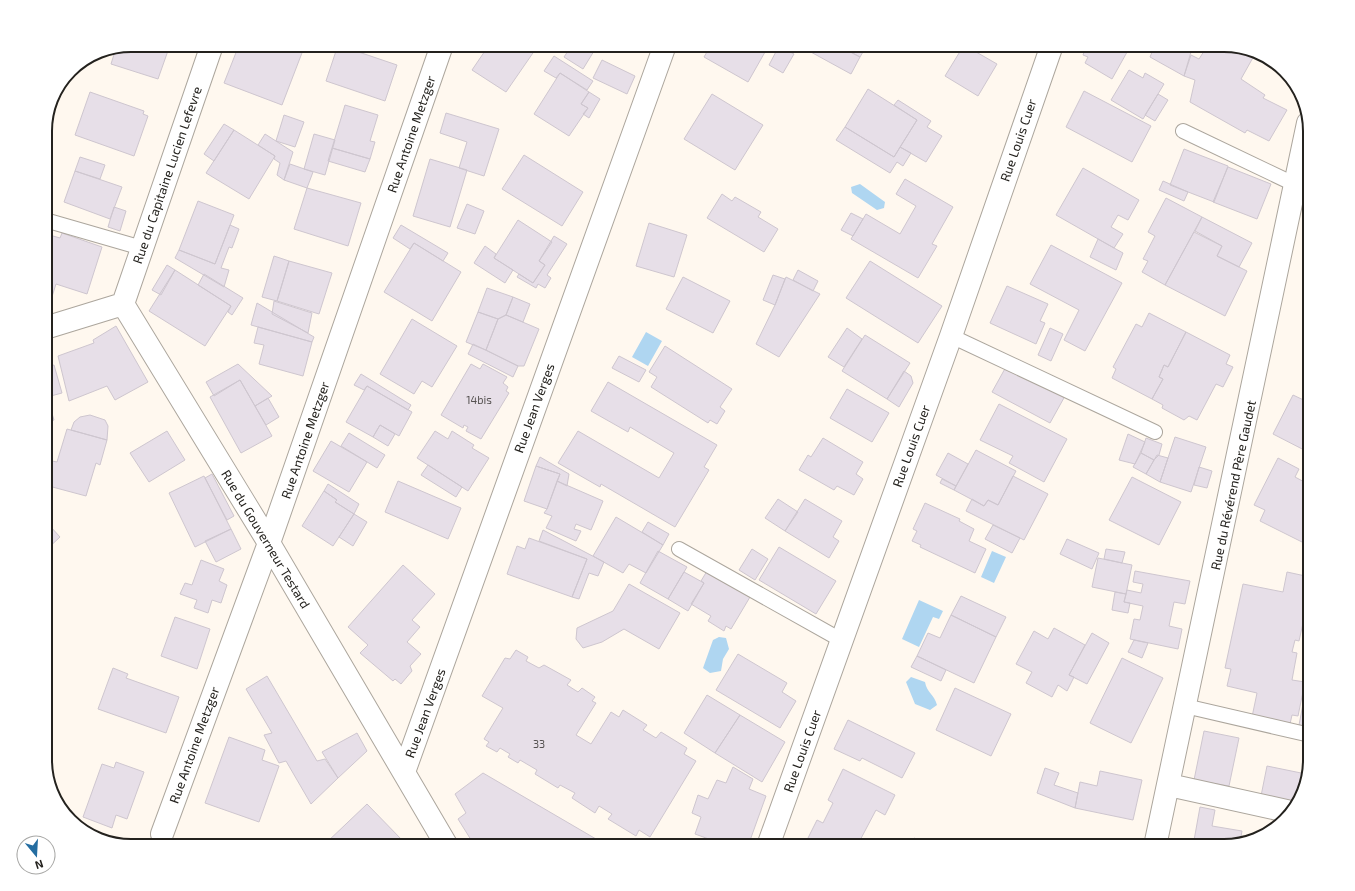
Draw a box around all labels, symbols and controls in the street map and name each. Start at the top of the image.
street label: Rue Antoine Metzger [383,73,439,195]
street label: Rue du Capitaine Lucien Lefevre [129,84,205,266]
street label: Rue Louis Cuer [996,96,1040,184]
street label: Rue Jean Verges [510,361,558,455]
street label: Rue Antoine Metzger [277,379,333,501]
house number: 14bis [466,393,492,406]
street label: Rue du Révérend Père Gaudet [1207,399,1259,571]
street label: Rue Louis Cuer [889,403,933,489]
street label: Rue du Gouverneur Testard [218,467,314,611]
street label: Rue Jean Verges [401,666,449,760]
street label: Rue Antoine Metzger [165,684,223,806]
street label: Rue Louis Cuer [780,708,824,794]
house number: 33 [533,737,545,750]
north arrow [16,835,56,875]
text: N [33,858,45,872]

